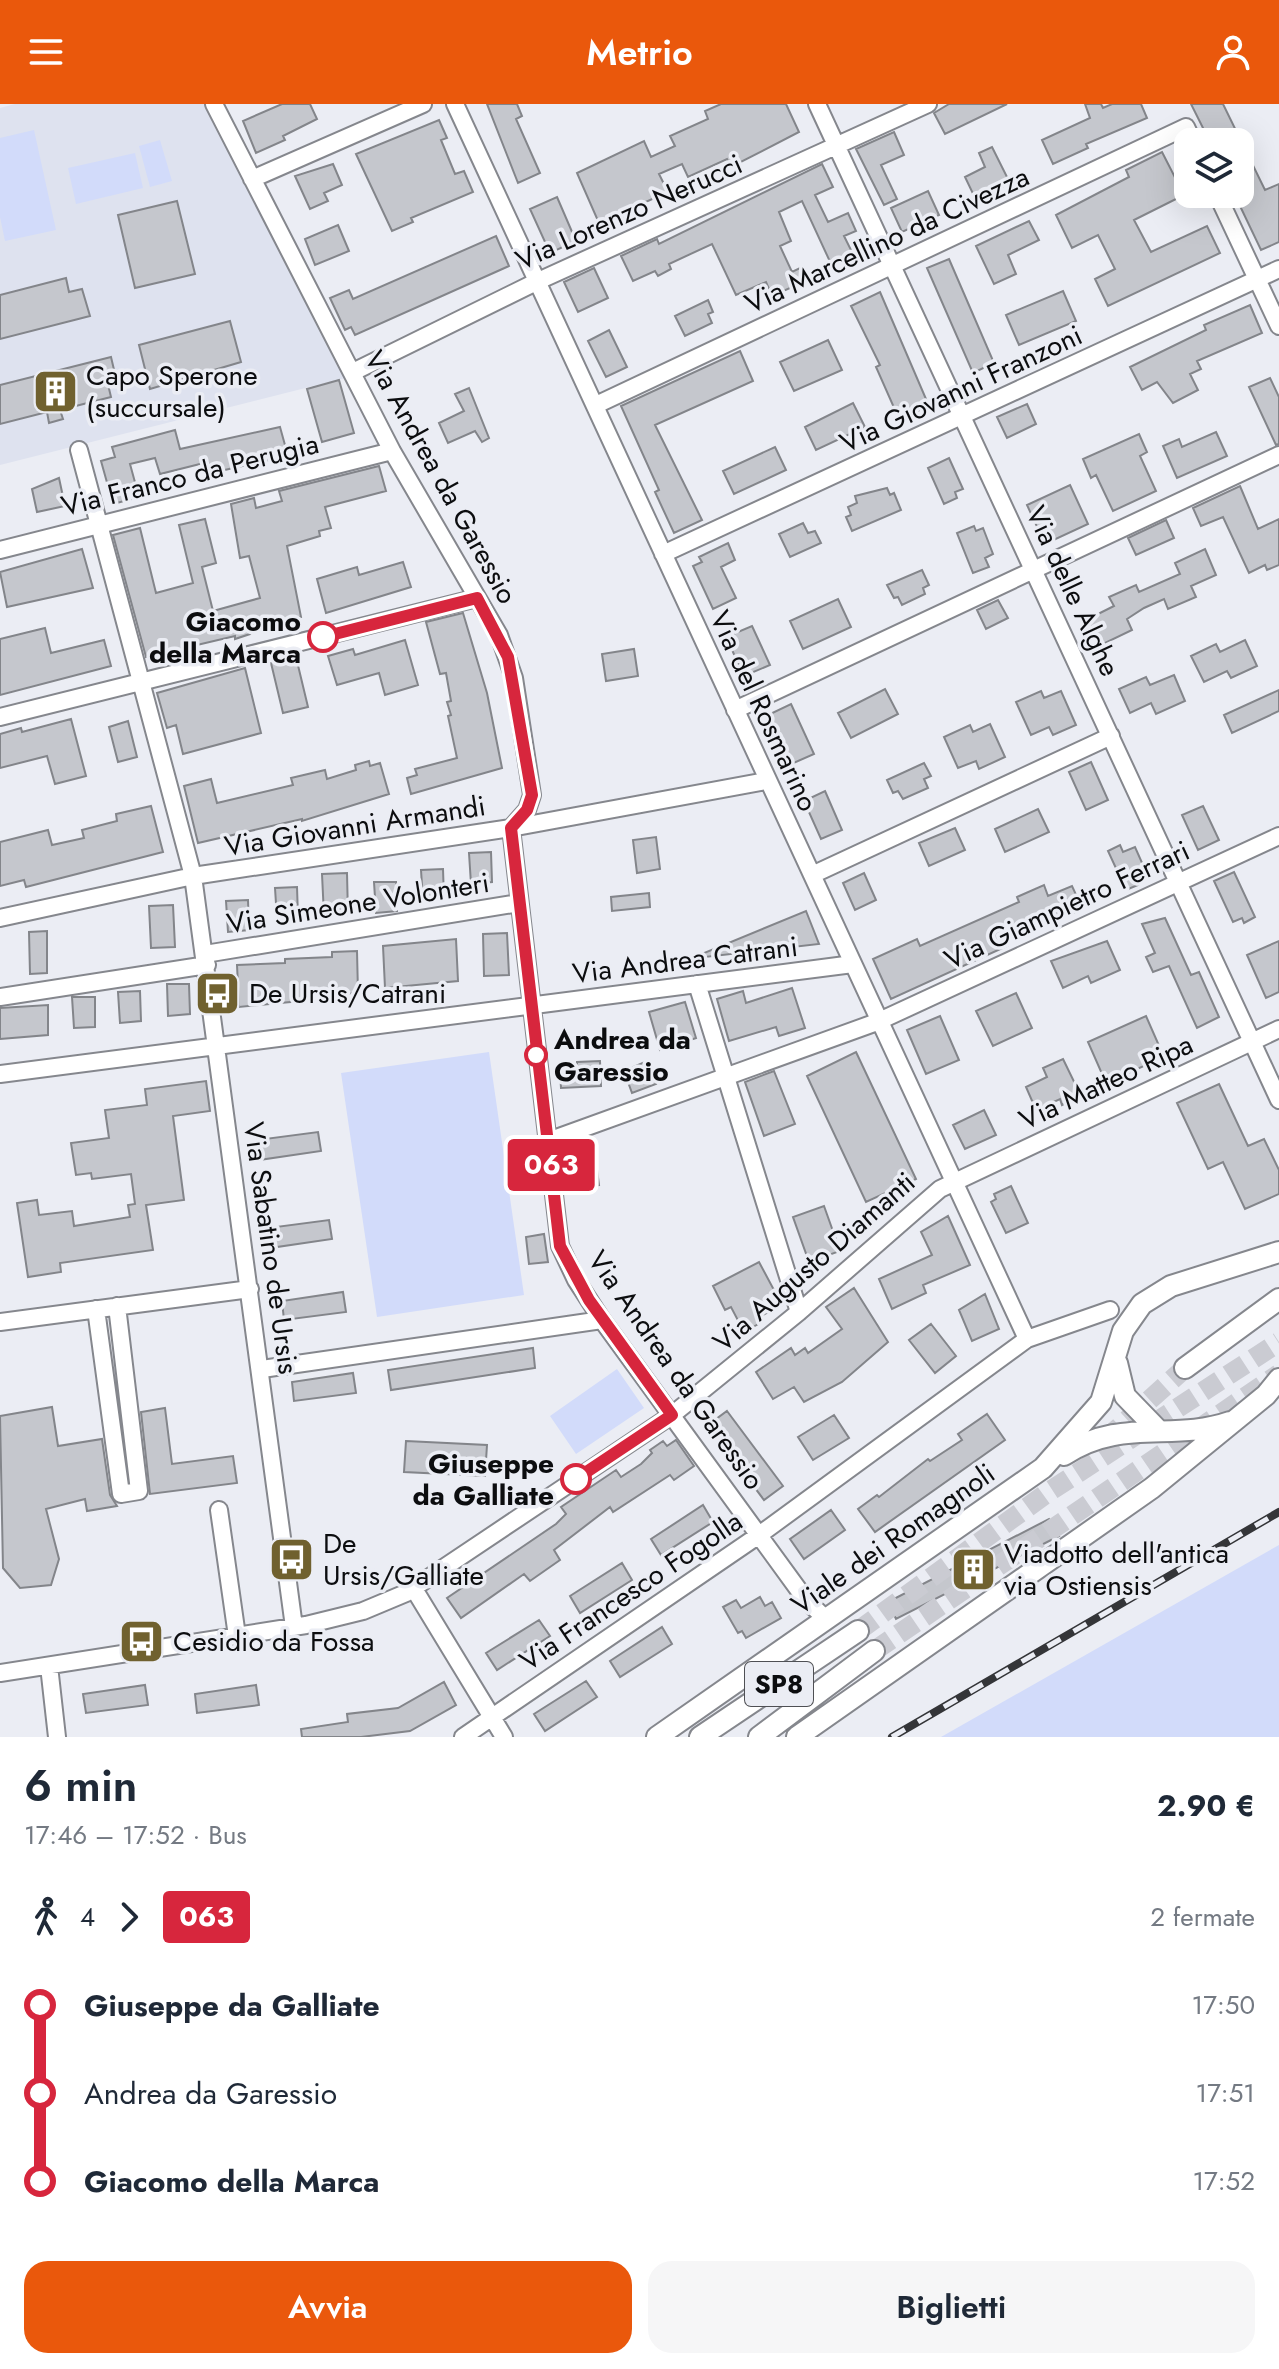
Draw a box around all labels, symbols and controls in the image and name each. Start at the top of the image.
text: Metrio [586,26,693,78]
icon: menu [24,30,68,74]
icon: person [1211,30,1255,74]
map controls [1174,128,1254,208]
button: layers [1174,128,1254,208]
street label: Via Lorenzo Nerucci [509,144,749,280]
street label: Via Marcellino da Civezza [738,156,1036,324]
street label: Via Giovanni Franzoni [833,315,1089,463]
street label: Via Andrea da Garessio [354,343,528,611]
place label: Capo Sperone (succursale) [86,355,258,428]
building icon: Capo Sperone (succursale) [31,367,79,415]
street label: Via Franco da Perugia [57,423,323,527]
street label: Via delle Alghe [1016,499,1130,683]
place label: Giacomo della Marca [149,601,301,674]
street label: Via del Rosmarino [700,604,828,818]
marker: Giacomo della Marca [308,622,338,652]
street label: Via Giovanni Armandi [222,785,488,867]
street label: Via Giampietro Ferrari [938,830,1196,980]
street label: Via Simeone Volonteri [224,862,492,944]
street label: Via Andrea Catrani [570,926,800,994]
bus stop icon: De Ursis/Catrani [194,969,242,1017]
place label: De Ursis/Catrani [249,973,446,1014]
place label: Andrea da Garessio [553,1019,691,1092]
street label: Via Matteo Ripa [1012,1024,1200,1140]
marker: Andrea da Garessio [525,1044,547,1066]
street label: Via Sabatino de Ursis [233,1119,309,1377]
line badge: 063 [505,1139,597,1191]
text: 063 [524,1144,578,1185]
street label: Via Augusto Diamanti [704,1162,924,1362]
street label: Via Andrea da Garessio [578,1242,774,1498]
place label: Giuseppe da Galliate [412,1443,554,1516]
street label: Viale dei Romagnoli [783,1453,1003,1625]
marker: Giuseppe da Galliate [561,1464,591,1494]
street label: Via Francesco Fogolla [511,1501,751,1681]
place label: De Ursis/Galliate [323,1523,484,1596]
place label: Viadotto dell'antica via Ostiensis [1004,1533,1229,1606]
bus stop icon: De Ursis/Galliate [268,1535,316,1583]
building icon: Viadotto dell'antica via Ostiensis [949,1545,997,1593]
bus stop icon: Cesidio da Fossa [118,1617,166,1665]
place label: Cesidio da Fossa [173,1621,374,1662]
road number: SP8 [745,1662,813,1706]
text: 6 min [24,1754,137,1818]
text: 2.90 € [1157,1784,1255,1827]
text: 17:46 – 17:52 · Bus [24,1816,247,1854]
icon: walk [24,1895,68,1939]
icon: forward [107,1895,151,1939]
text: 063 [179,1896,234,1937]
text: 4 [80,1898,95,1936]
text: 2 fermate [1150,1898,1255,1936]
text: Giuseppe da Galliate [84,1984,380,2027]
text: 17:50 [1192,1986,1255,2024]
text: Andrea da Garessio [84,2072,337,2115]
text: 17:51 [1195,2074,1255,2112]
text: Giacomo della Marca [84,2160,380,2203]
text: 17:52 [1192,2162,1255,2200]
button: Avvia [24,2261,632,2353]
button: Biglietti [648,2261,1255,2353]

